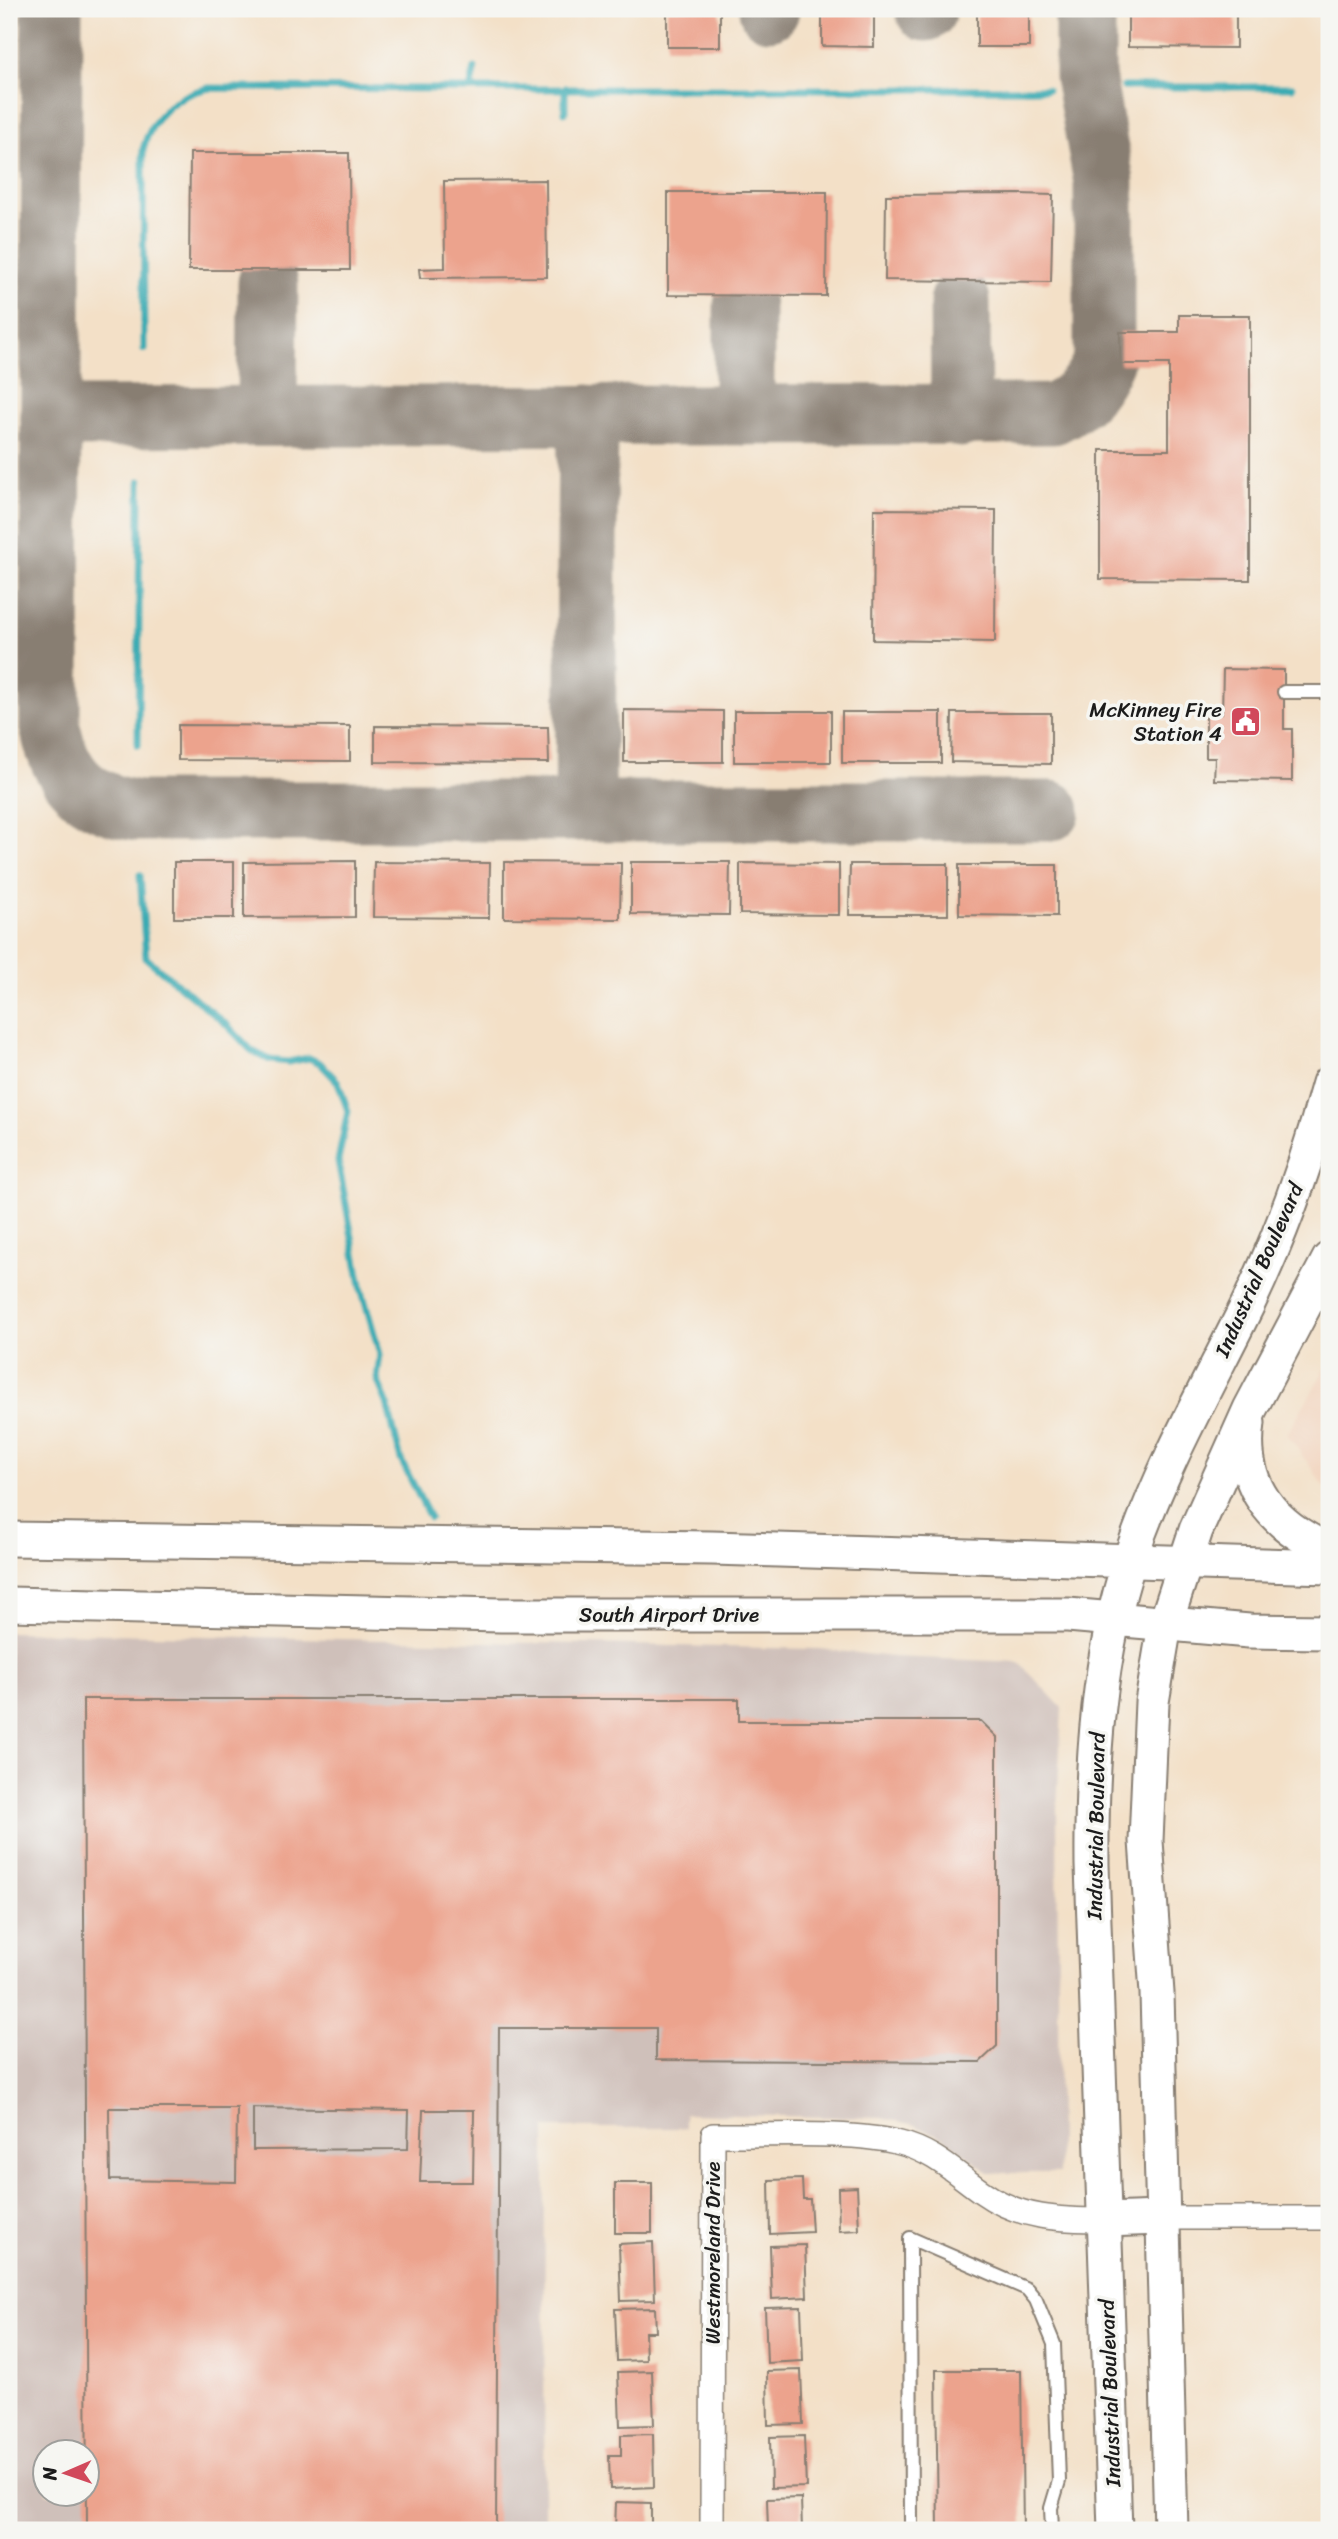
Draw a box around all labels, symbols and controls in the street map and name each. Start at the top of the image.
place label: McKinney Fire Station 4 [1089,691,1222,753]
public building icon: McKinney Fire Station 4 [1228,705,1262,739]
street label: Industrial Boulevard [1203,1175,1315,1364]
street label: South Airport Drive [579,1596,759,1634]
street label: Industrial Boulevard [1075,1730,1117,1921]
street label: Westmoreland Drive [694,2162,732,2344]
street label: Industrial Boulevard [1088,2297,1132,2488]
north arrow [32,2438,102,2508]
text: N [33,2466,66,2482]

